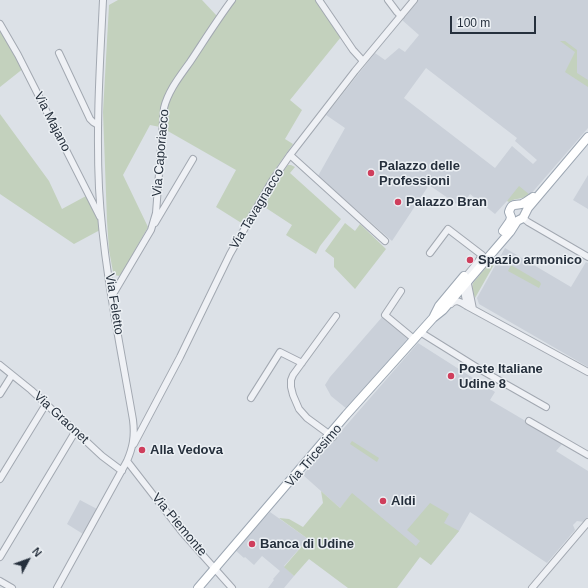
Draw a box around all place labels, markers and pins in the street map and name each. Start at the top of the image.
place label: Palazzo delle Professioni [379,158,460,189]
marker: Palazzo delle Professioni [366,168,376,178]
place label: Palazzo Bran [406,194,487,210]
marker: Palazzo Bran [393,197,403,207]
place label: Spazio armonico [478,252,582,268]
marker: Spazio armonico [465,255,475,265]
place label: Poste Italiane Udine 8 [459,361,543,392]
marker: Poste Italiane Udine 8 [446,371,456,381]
place label: Alla Vedova [150,442,223,458]
marker: Alla Vedova [137,445,147,455]
place label: Aldi [391,493,416,509]
marker: Aldi [378,496,388,506]
place label: Banca di Udine [260,536,354,552]
marker: Banca di Udine [247,539,257,549]

